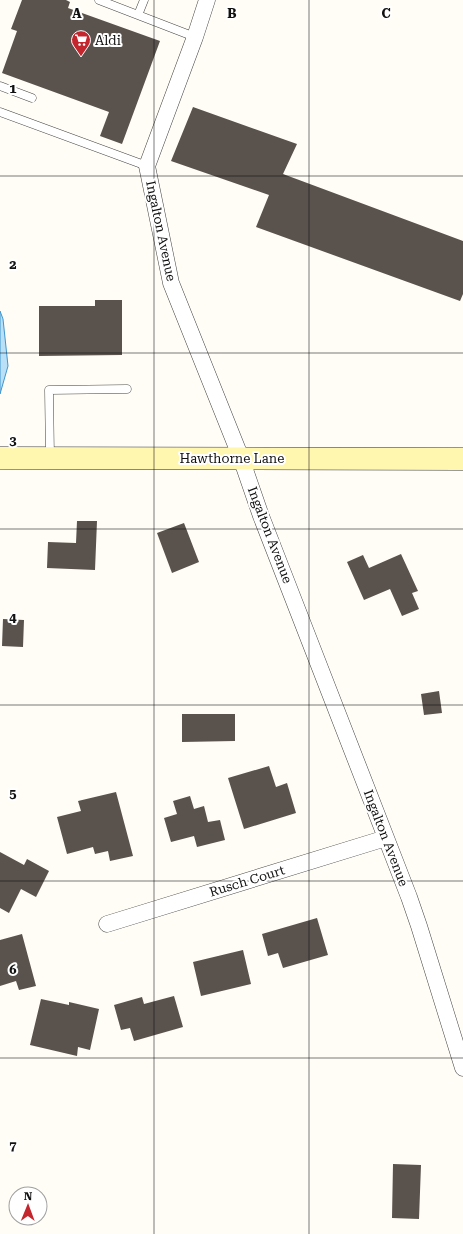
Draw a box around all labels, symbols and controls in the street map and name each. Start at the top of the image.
text: A [72,6,82,21]
text: B [227,6,237,21]
text: C [381,6,391,21]
supermarket icon: Aldi [70,29,92,57]
place label: Aldi [95,33,121,48]
text: 1 [9,81,17,96]
street label: Ingalton Avenue [143,179,179,283]
text: 2 [9,257,17,272]
text: 3 [9,433,17,448]
street label: Hawthorne Lane [180,451,284,466]
street label: Ingalton Avenue [245,484,295,586]
text: 4 [9,610,17,625]
text: 5 [9,786,17,801]
street label: Ingalton Avenue [361,787,411,889]
street label: Rusch Court [208,862,287,900]
text: 6 [9,962,17,977]
text: 7 [9,1138,17,1153]
north arrow [8,1186,48,1226]
text: N [24,1190,33,1203]

